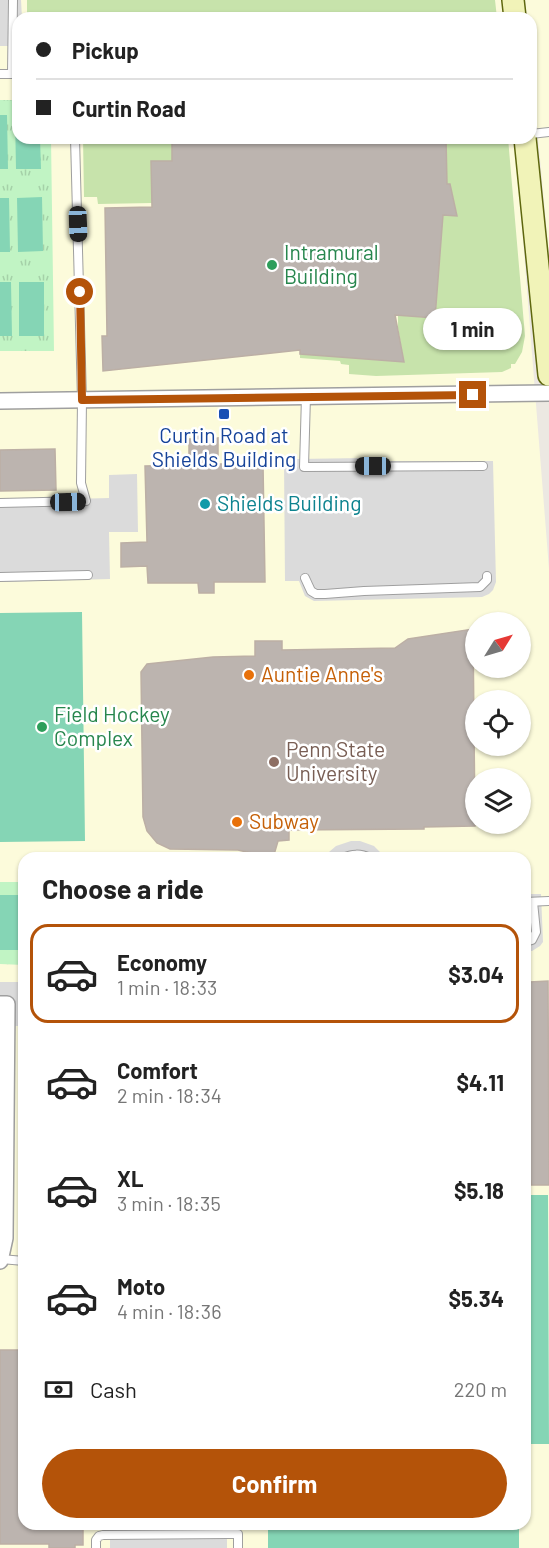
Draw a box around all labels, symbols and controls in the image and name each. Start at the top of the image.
text: Pickup [72,37,139,63]
text: Curtin Road [72,95,186,121]
car [68,206,88,242]
place label: Intramural Building [284,239,379,288]
marker: Intramural Building [265,258,279,272]
route start [66,278,93,305]
callout: 1 min [424,308,522,350]
text: 1 min [451,317,494,341]
route end [459,381,486,408]
marker: Curtin Road at Shields Building [217,407,231,421]
place label: Curtin Road at Shields Building [152,422,296,471]
car [355,457,391,475]
place label: Shields Building [217,490,361,515]
car [50,493,86,511]
marker: Shields Building [198,497,212,511]
north arrow [465,612,531,678]
map controls [465,612,531,834]
place label: Auntie Anne's [261,661,383,686]
marker: Auntie Anne's [242,668,256,682]
button: locate [465,690,531,756]
place label: Field Hockey Complex [54,701,170,750]
marker: Field Hockey Complex [35,720,49,734]
place label: Penn State University [286,736,385,785]
marker: Penn State University [267,755,281,769]
button: layers [465,768,531,834]
place label: Subway [249,808,319,833]
marker: Subway [230,815,244,829]
text: Choose a ride [42,872,204,904]
icon: car [45,947,99,1001]
text: Economy [117,949,207,975]
text: $3.04 [448,961,504,987]
text: 1 min · 18:33 [117,975,217,999]
icon: car [45,1055,99,1109]
text: Comfort [117,1057,198,1083]
text: $4.11 [456,1069,504,1095]
text: 2 min · 18:34 [117,1083,222,1107]
icon: car [45,1163,99,1217]
text: XL [117,1165,143,1191]
text: $5.18 [454,1177,504,1203]
text: 3 min · 18:35 [117,1191,221,1215]
icon: car [45,1271,99,1325]
text: Moto [117,1273,165,1299]
text: $5.34 [448,1285,504,1311]
text: 4 min · 18:36 [117,1299,221,1323]
icon: cash [42,1373,75,1406]
text: Cash [90,1376,137,1402]
text: 220 m [454,1377,507,1401]
button: Confirm [42,1449,507,1518]

